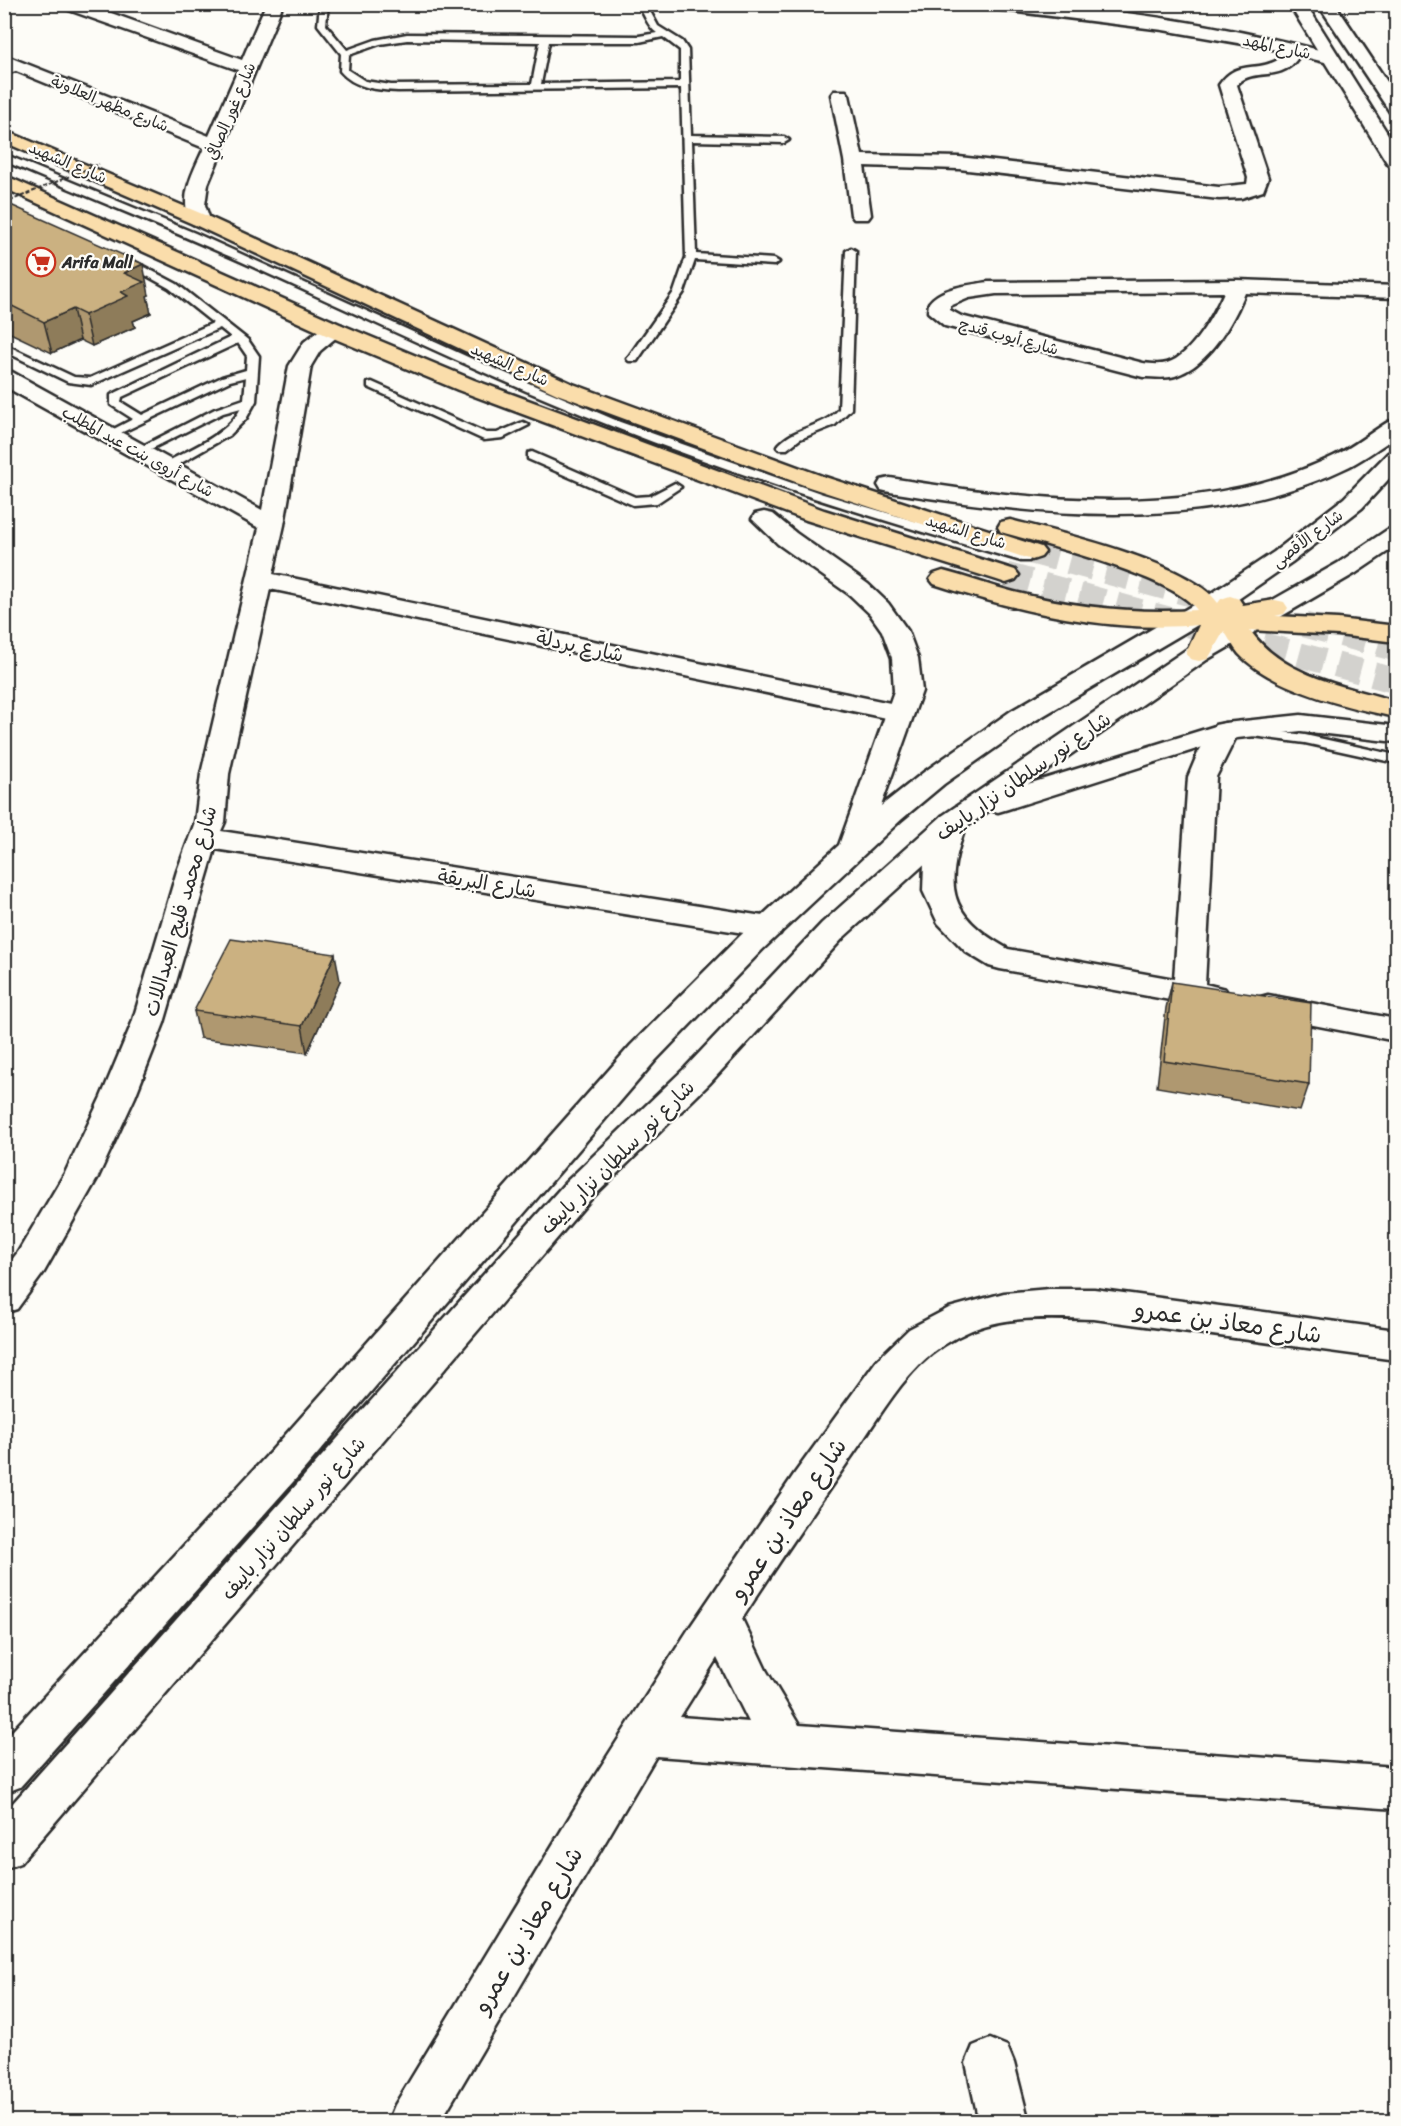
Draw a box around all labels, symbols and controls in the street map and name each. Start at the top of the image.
street label: شارع المهد [1240,25,1314,68]
street label: شارع غور الصافي [197,58,264,165]
street label: شارع مظهر العلاونة [46,67,173,140]
street label: شارع الشهيد [24,133,112,192]
supermarket icon: Arifa Mall [25,246,57,278]
place label: Arifa Mall [61,248,134,277]
street label: شارع أيوب قندح [956,309,1062,364]
street label: شارع الشهيد [466,334,554,395]
street label: شارع أروى بنت عبد المطلب [56,397,219,505]
street label: شارع الأقصى [1265,501,1350,575]
street label: شارع الشهيد [922,505,1010,557]
street label: شارع بردلة [533,620,627,673]
street label: شارع نور سلطان نزار باييف [928,702,1119,850]
street label: شارع محمد فليح العبداللات [134,802,227,1021]
street label: شارع البريقة [435,858,538,909]
street label: شارع نور سلطان نزار باييف [531,1071,703,1243]
street label: شارع معاذ بن عمرو [1130,1288,1324,1356]
street label: شارع نور سلطان نزار باييف [212,1428,375,1608]
street label: شارع معاذ بن عمرو [717,1429,858,1611]
street label: شارع معاذ بن عمرو [460,1838,595,2023]

